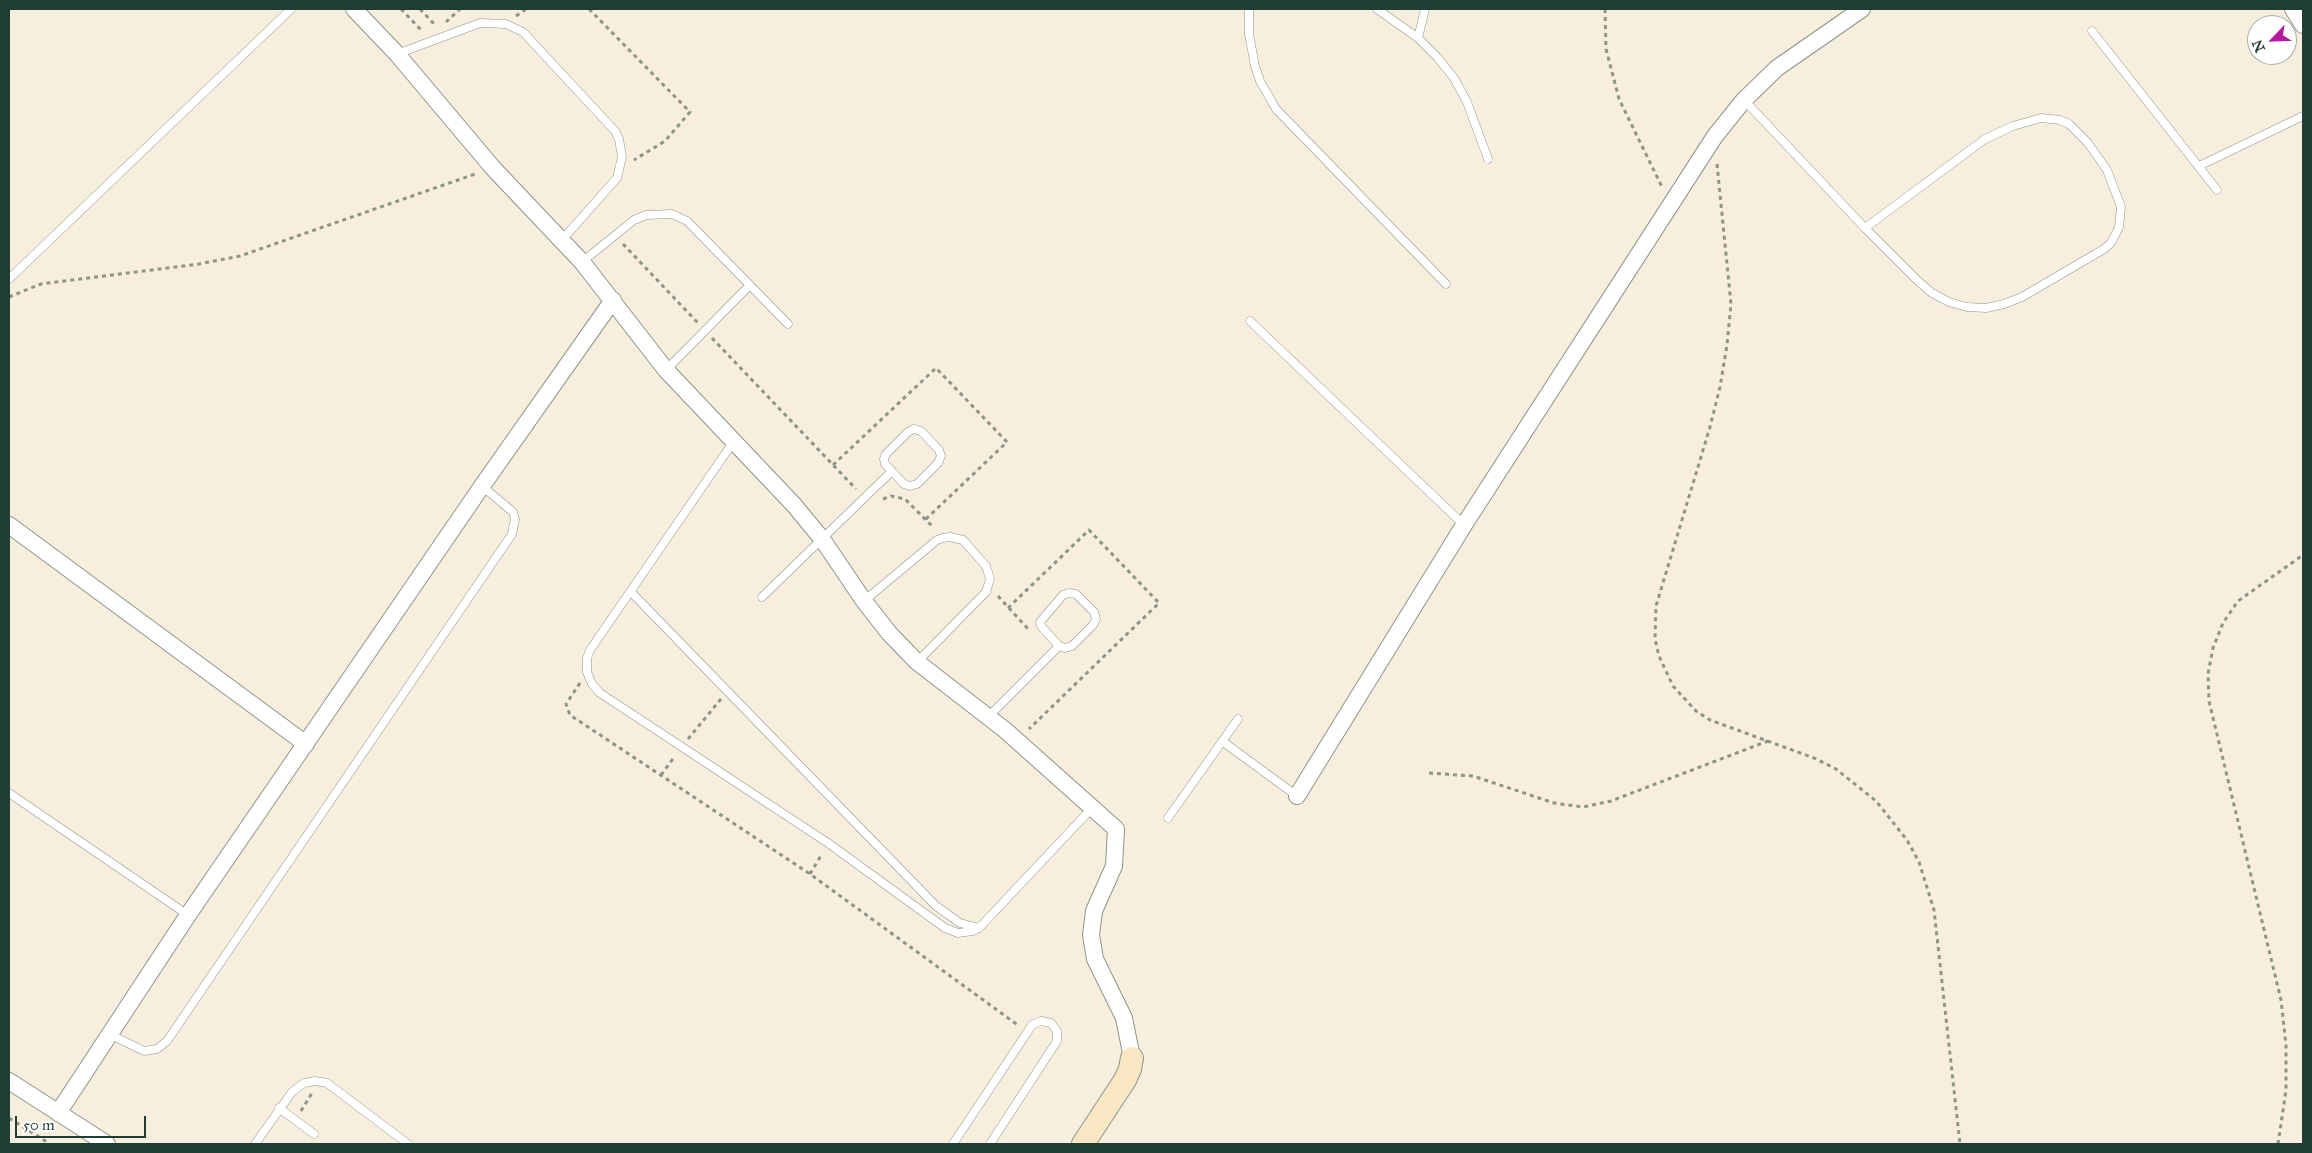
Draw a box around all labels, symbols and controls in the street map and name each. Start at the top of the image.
north arrow [2247,15,2297,65]
text: N [2249,37,2269,55]
scale bar [18,1106,149,1138]
text: 50 m [23,1116,55,1134]

